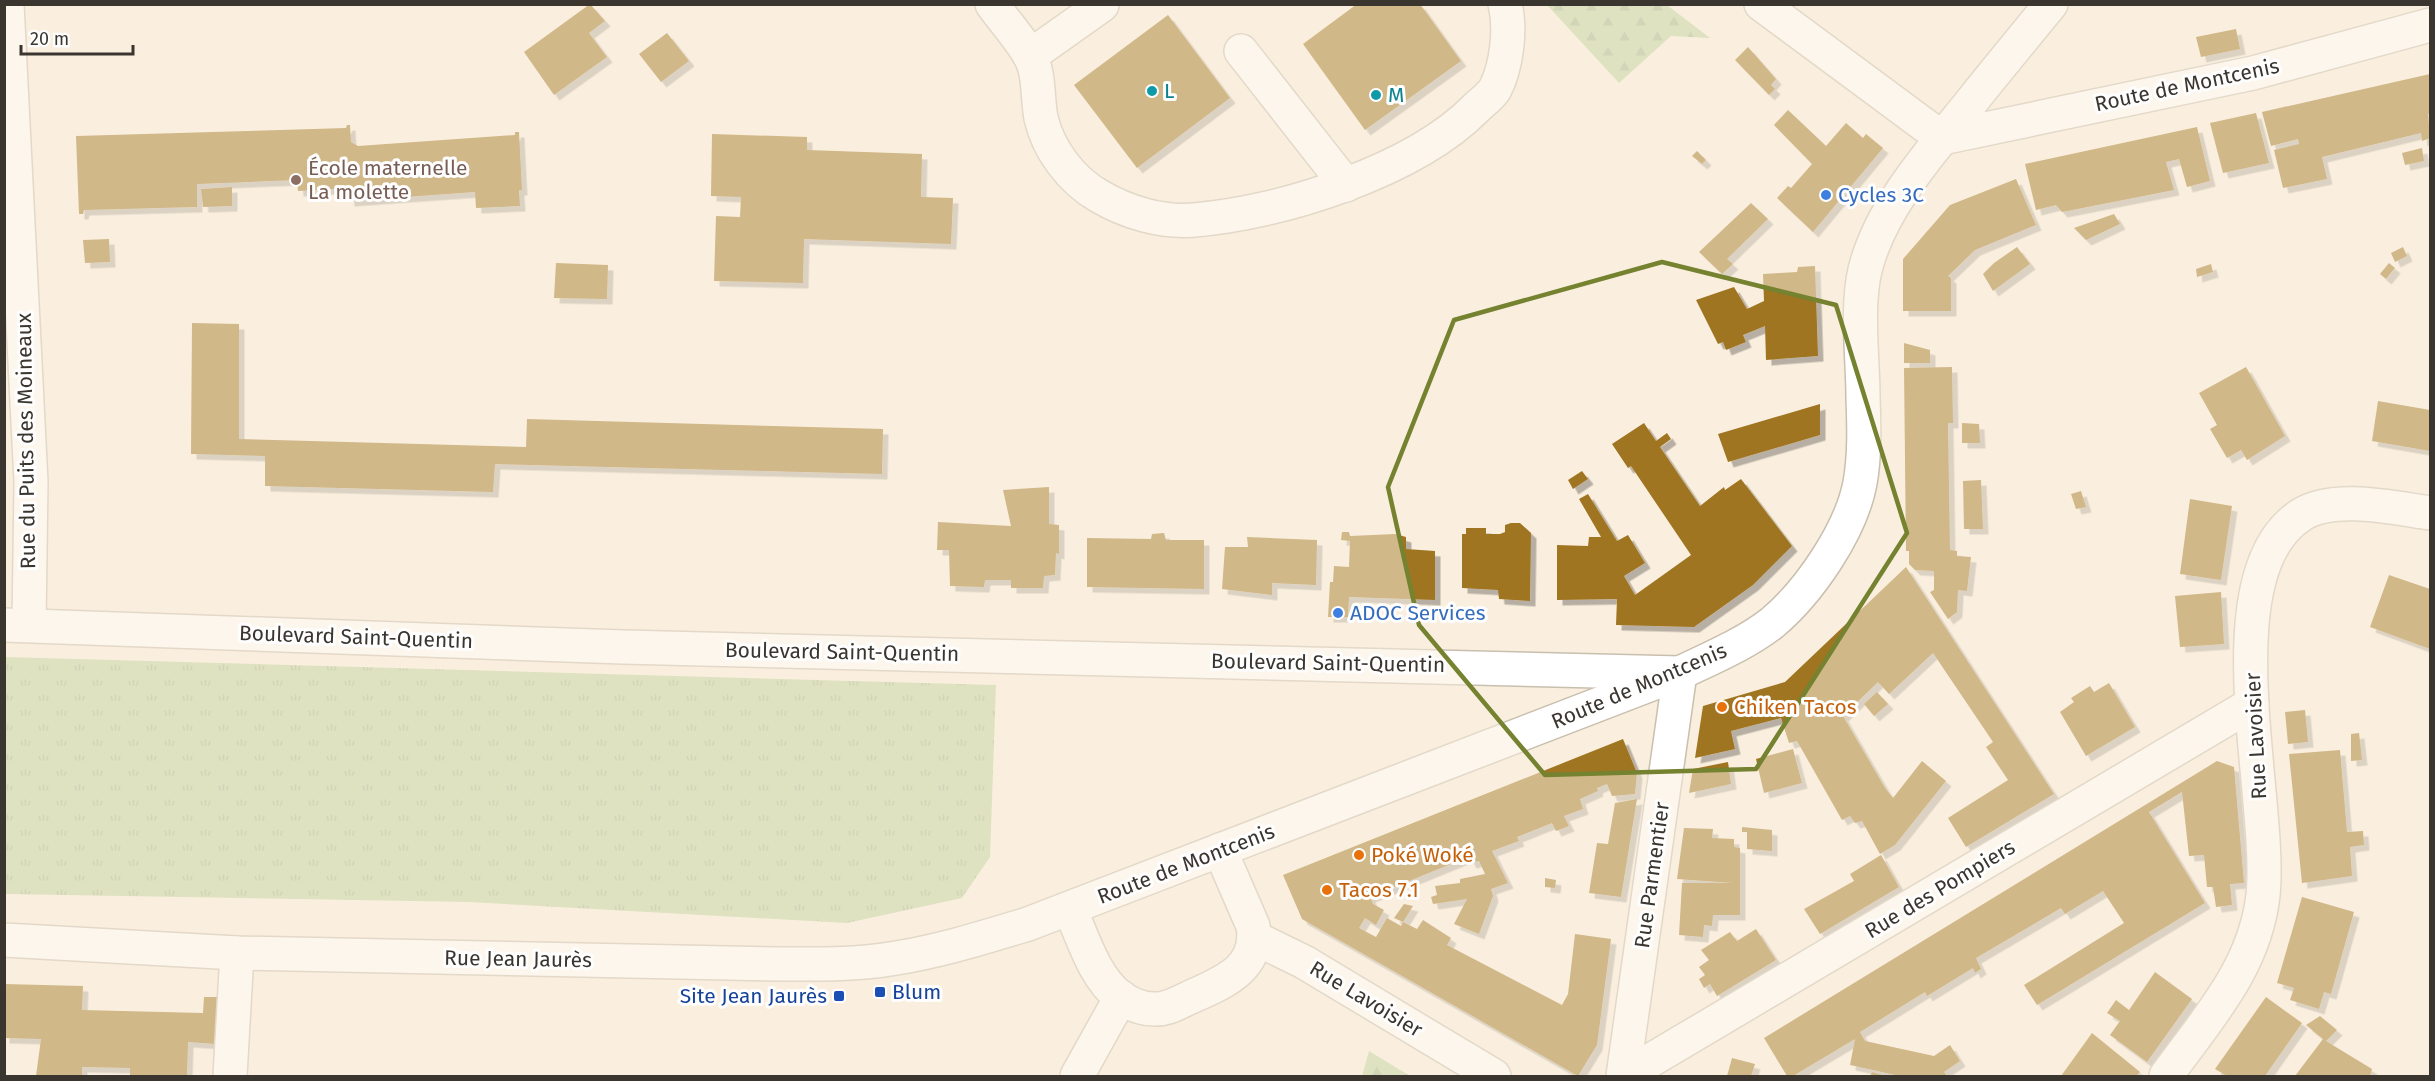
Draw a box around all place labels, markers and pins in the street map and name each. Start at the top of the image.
place label: L [1164,78,1175,104]
place label: M [1388,82,1404,108]
marker: L [1145,84,1159,98]
marker: M [1369,88,1383,102]
place label: École maternelle La molette [308,155,467,205]
marker: École maternelle La molette [289,173,303,187]
place label: Cycles 3C [1838,182,1924,208]
marker: Cycles 3C [1819,188,1833,202]
place label: ADOC Services [1350,600,1486,626]
marker: ADOC Services [1331,606,1345,620]
place label: Chiken Tacos [1734,694,1857,720]
marker: Chiken Tacos [1715,700,1729,714]
place label: Poké Woké [1371,842,1474,868]
marker: Poké Woké [1352,848,1366,862]
place label: Tacos 7.1 [1339,877,1419,903]
marker: Tacos 7.1 [1320,883,1334,897]
place label: Blum [892,979,941,1005]
place label: Site Jean Jaurès [680,983,827,1009]
marker: Blum [873,985,887,999]
marker: Site Jean Jaurès [832,989,846,1003]

